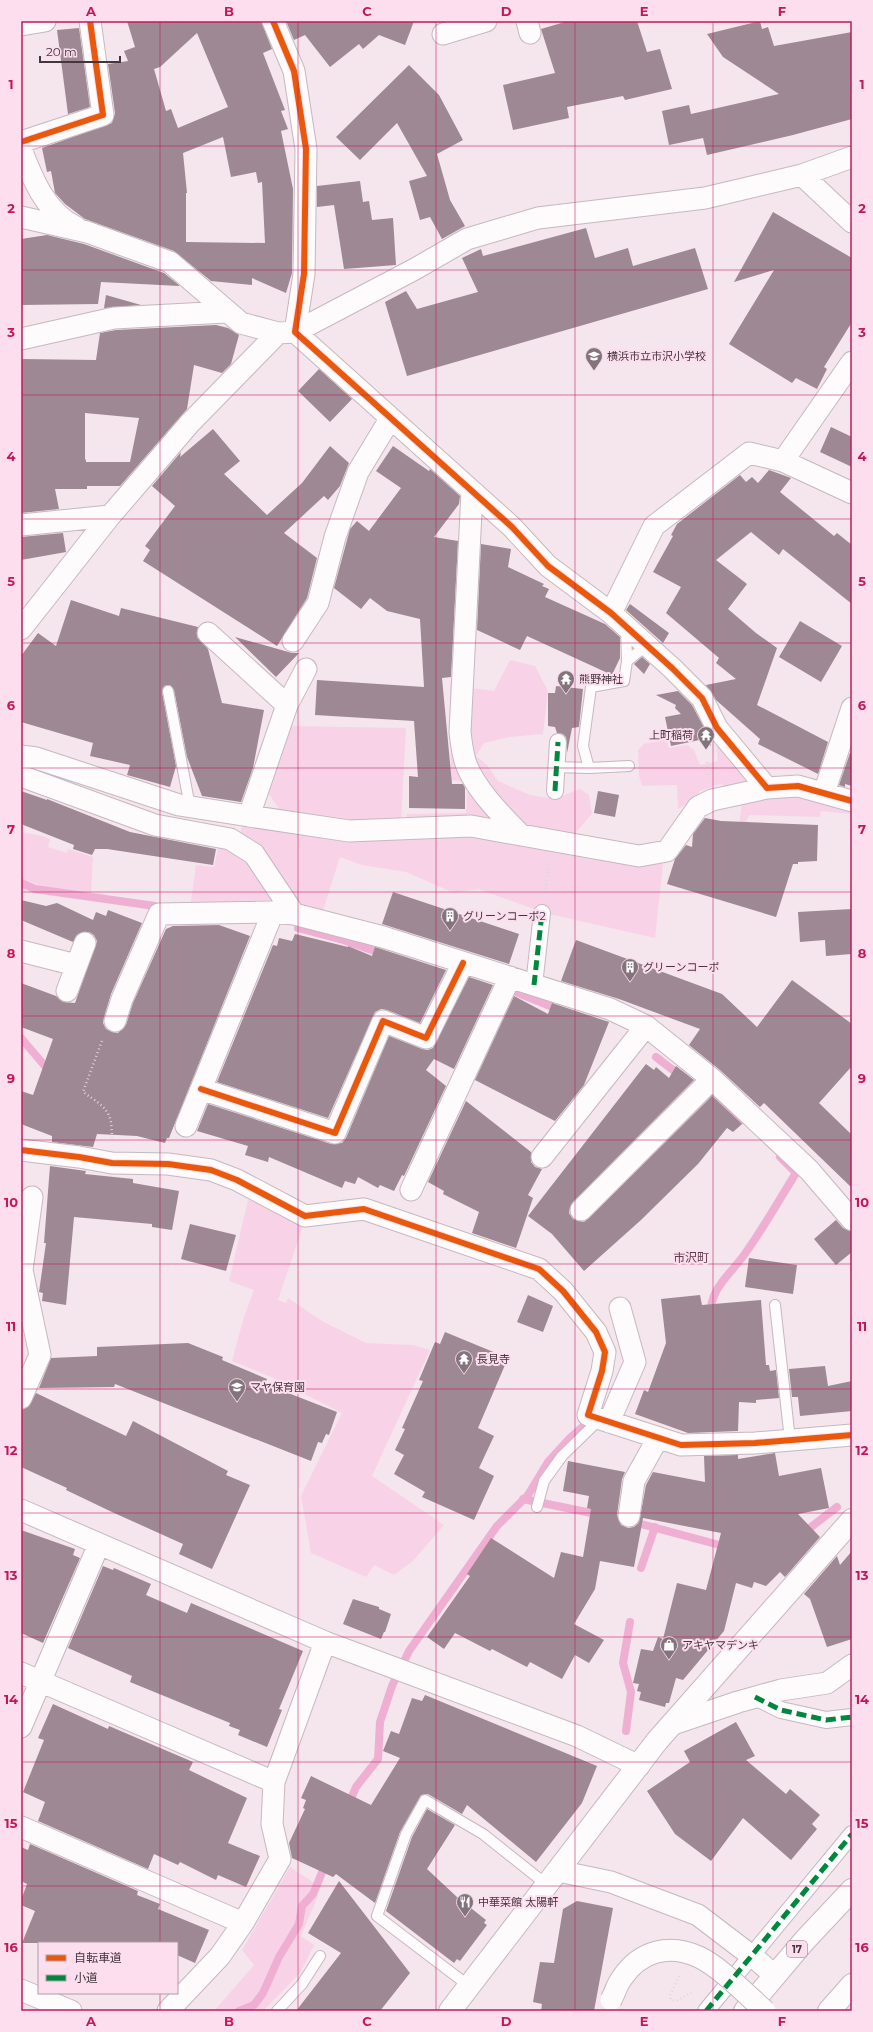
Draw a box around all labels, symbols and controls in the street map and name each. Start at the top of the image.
text: A [85,3,97,19]
text: B [224,3,234,19]
text: C [362,3,372,19]
text: D [501,3,512,19]
text: E [640,3,649,19]
text: F [778,3,786,19]
scale bar [40,38,120,64]
text: 20 m [46,44,77,59]
text: 1 [8,76,14,92]
text: 1 [859,76,865,92]
text: 2 [7,200,15,216]
text: 2 [858,200,866,216]
text: 3 [6,324,15,340]
text: 3 [857,324,866,340]
school or university icon: 横浜市立市沢小学校 [584,346,604,371]
place label: 横浜市立市沢小学校 [607,349,706,363]
text: 4 [7,448,16,464]
text: 4 [858,448,867,464]
text: 5 [7,573,15,589]
text: 5 [858,573,866,589]
temple icon: 熊野神社 [556,669,576,694]
place label: 熊野神社 [579,672,623,686]
text: 6 [7,697,16,713]
text: 6 [858,697,867,713]
temple icon: 上町稲荷 [696,725,716,750]
place label: 上町稲荷 [649,728,693,742]
text: 7 [7,821,15,837]
text: 7 [858,821,866,837]
building icon: グリーンコーポ2 [440,906,460,931]
place label: グリーンコーポ2 [463,909,546,923]
text: 8 [7,945,16,961]
text: 8 [858,945,867,961]
building icon: グリーンコーポ [620,957,640,982]
place label: グリーンコーポ [643,960,719,974]
text: 9 [7,1070,15,1086]
text: 9 [858,1070,866,1086]
text: 10 [4,1194,18,1210]
text: 10 [855,1194,869,1210]
district label: 市沢町 [673,1250,709,1265]
text: 11 [6,1318,16,1334]
text: 11 [857,1318,867,1334]
temple icon: 長見寺 [454,1349,474,1374]
place label: 長見寺 [477,1352,510,1366]
school or university icon: マヤ保育園 [227,1377,247,1402]
place label: マヤ保育園 [250,1380,305,1394]
text: 12 [5,1442,18,1458]
text: 12 [856,1442,869,1458]
text: 13 [5,1567,18,1583]
text: 13 [856,1567,869,1583]
shop icon: アキヤマデンキ [659,1635,679,1660]
place label: アキヤマデンキ [682,1638,759,1652]
text: 14 [4,1691,18,1707]
text: 14 [855,1691,869,1707]
text: 15 [5,1815,18,1831]
text: 15 [856,1815,869,1831]
restaurant icon: 中華菜館 太陽軒 [455,1892,475,1917]
place label: 中華菜館 太陽軒 [478,1895,559,1909]
text: 16 [4,1939,18,1955]
text: 16 [855,1939,869,1955]
road number: 17 [787,1941,807,1957]
legend [38,1942,178,1994]
text: 自転車道 [74,1950,122,1965]
text: 小道 [74,1970,98,1985]
text: A [85,2013,97,2029]
text: B [224,2013,234,2029]
text: C [362,2013,372,2029]
text: D [501,2013,512,2029]
text: E [640,2013,649,2029]
text: F [778,2013,786,2029]

